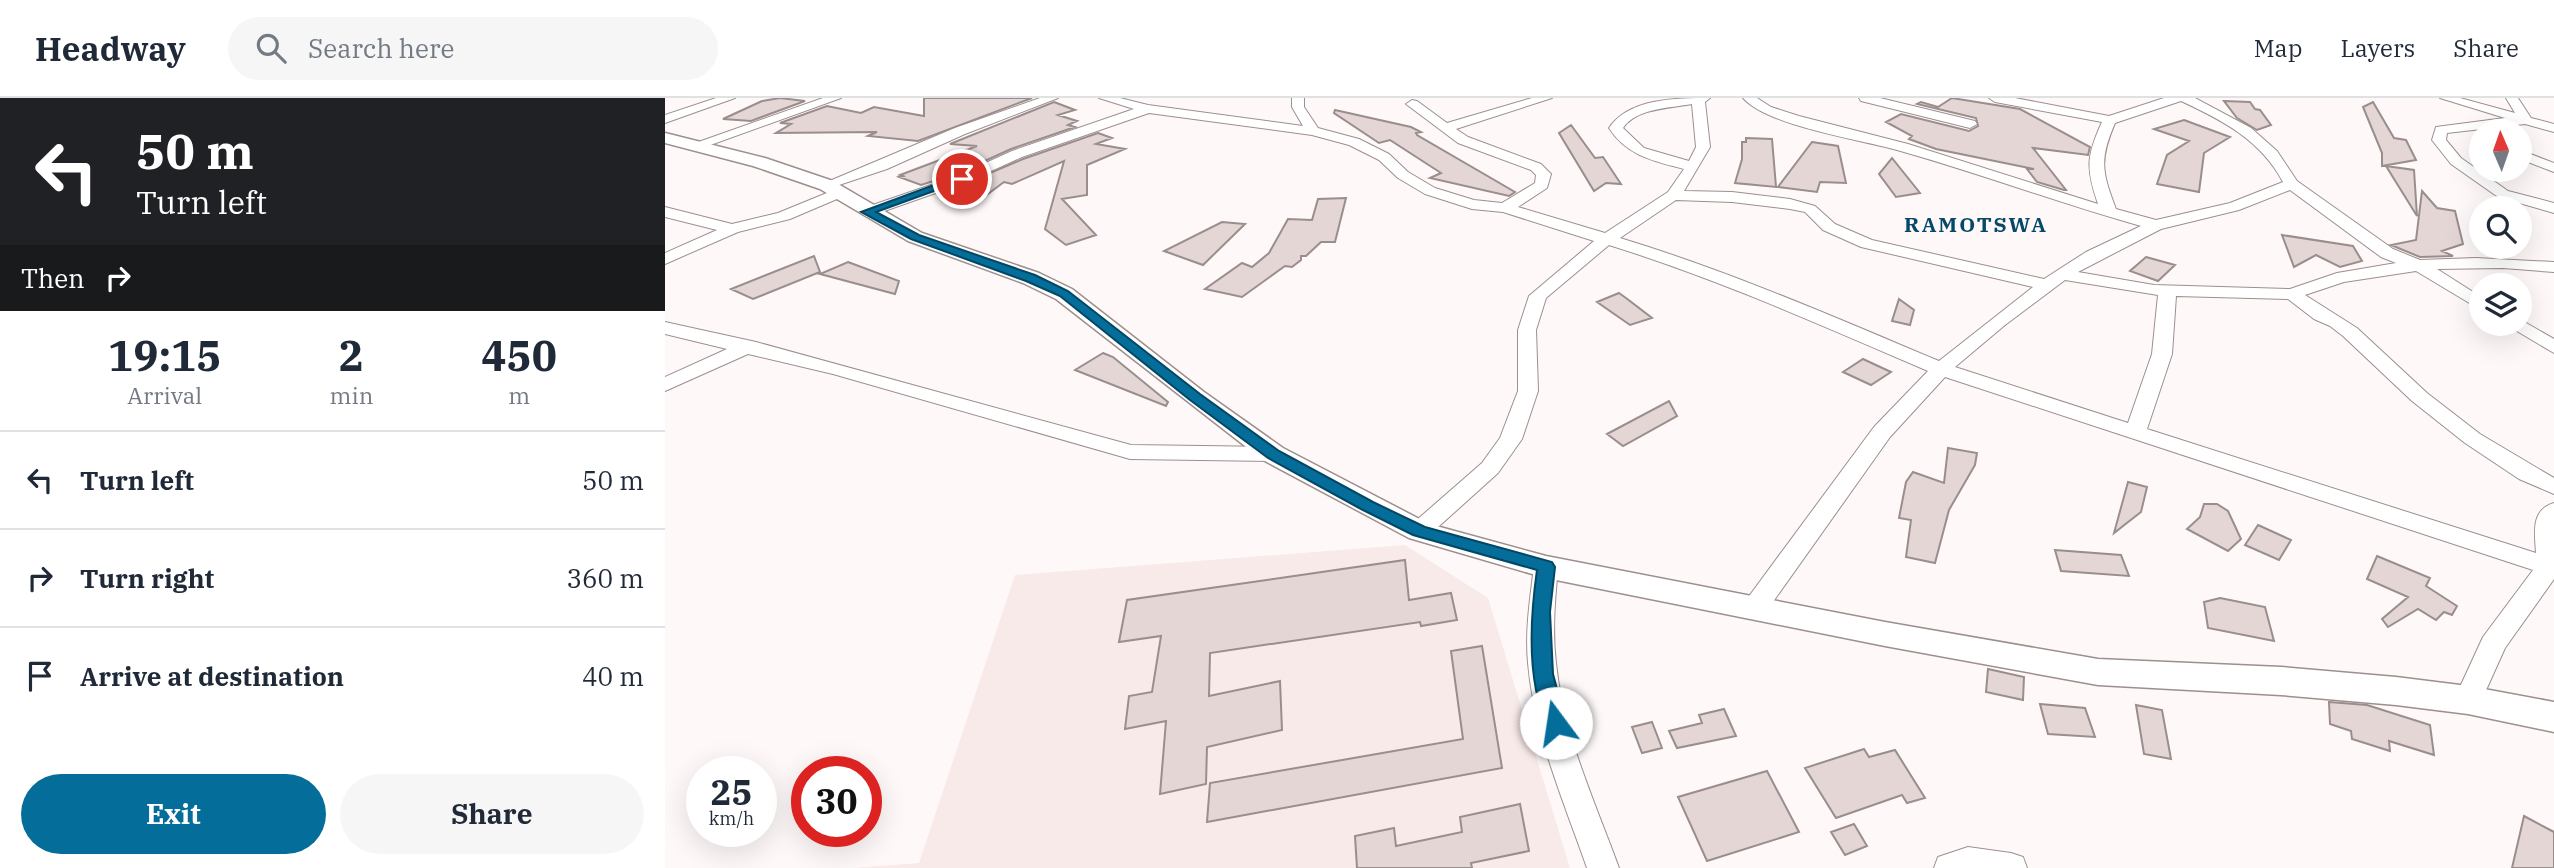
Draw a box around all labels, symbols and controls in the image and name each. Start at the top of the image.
search box [228,17,718,80]
text: Headway [35,27,186,70]
icon: search [252,29,290,67]
text: Search here [308,31,454,65]
text: Map [2254,32,2302,64]
text: Layers [2340,32,2415,64]
text: Share [2453,32,2519,64]
text: 50 m [136,119,254,182]
north arrow [2469,119,2532,182]
map controls [2469,119,2532,336]
icon: left [21,126,112,217]
pin [932,149,992,209]
icon: arrive [943,160,981,198]
text: Turn left [136,181,267,223]
button: search [2469,196,2532,259]
district label: RAMOTSWA [1904,210,2048,238]
icon: right [99,259,137,297]
text: Then [21,261,85,295]
button: layers [2469,273,2532,336]
text: 19:15 [108,328,222,383]
text: 2 [339,328,364,383]
text: 450 [481,328,557,383]
text: Arrival [127,380,202,410]
text: min [330,380,373,410]
text: m [508,380,530,410]
icon: left [21,461,59,499]
text: Turn left [80,463,194,497]
text: 50 m [582,463,644,497]
icon: right [21,559,59,597]
text: Turn right [80,561,214,595]
text: 360 m [566,561,644,595]
icon: arrive [21,657,59,695]
text: Arrive at destination [80,659,344,693]
text: 40 m [582,659,644,693]
position arrow [1519,686,1593,760]
speed limit sign: 30 [791,756,882,847]
text: 25 [710,769,753,815]
button: Exit [21,774,326,854]
button: Share [340,774,644,854]
text: km/h [709,807,754,830]

